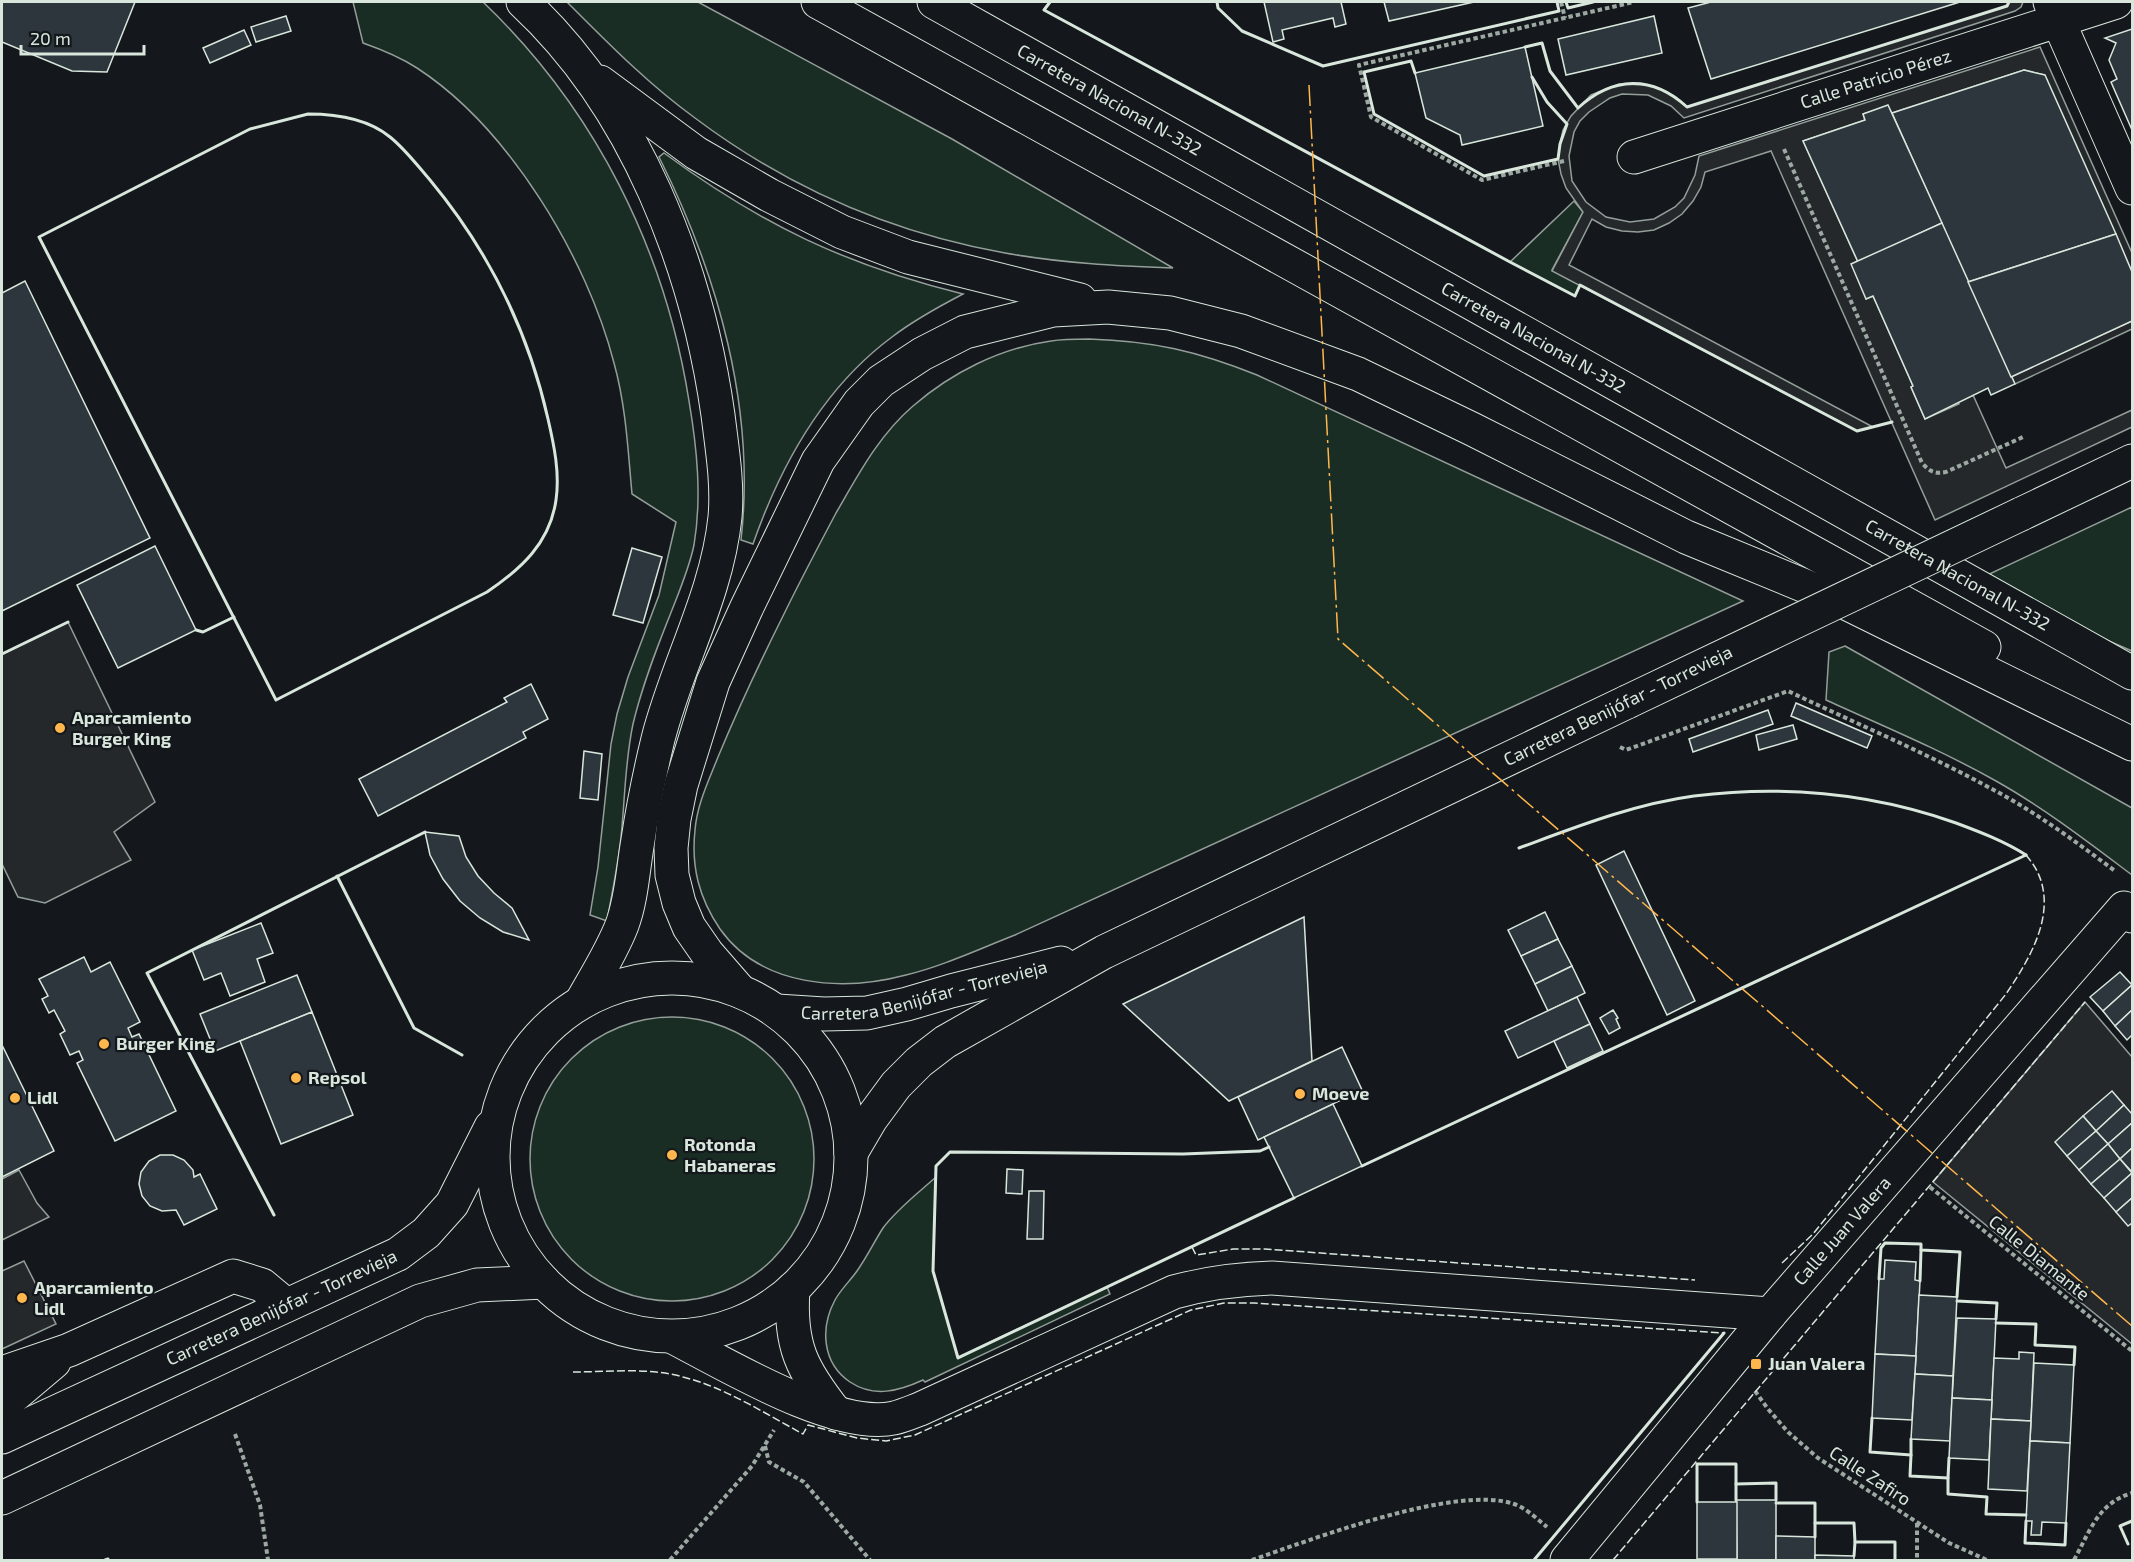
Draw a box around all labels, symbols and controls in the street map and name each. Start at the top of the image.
scale bar [21,18,144,56]
text: 20 m [30,27,71,49]
street label: Carretera Nacional N-332 [1014,39,1206,160]
street label: Calle Patricio Pérez [1797,44,1954,113]
street label: Carretera Nacional N-332 [1438,276,1630,397]
street label: Carretera Nacional N-332 [1862,514,2054,635]
street label: Carretera Benijófar - Torrevieja [1500,640,1736,770]
place label: Aparcamiento Burger King [72,706,192,749]
marker: Aparcamiento Burger King [53,721,67,735]
street label: Carretera Benijófar - Torrevieja [800,955,1049,1024]
place label: Burger King [116,1032,216,1054]
marker: Burger King [97,1037,111,1051]
place label: Repsol [308,1066,367,1088]
marker: Repsol [289,1071,303,1085]
place label: Moeve [1312,1082,1369,1104]
place label: Lidl [27,1086,58,1108]
marker: Moeve [1293,1087,1307,1101]
marker: Lidl [8,1091,22,1105]
place label: Rotonda Habaneras [684,1133,776,1176]
marker: Rotonda Habaneras [665,1148,679,1162]
street label: Calle Juan Valera [1788,1172,1895,1289]
street label: Calle Diamante [1985,1210,2095,1305]
street label: Carretera Benijófar - Torrevieja [162,1244,400,1370]
place label: Aparcamiento Lidl [34,1276,154,1319]
marker: Aparcamiento Lidl [15,1291,29,1305]
place label: Juan Valera [1768,1352,1865,1374]
marker: Juan Valera [1749,1357,1763,1371]
street label: Calle Zafiro [1826,1441,1915,1510]

